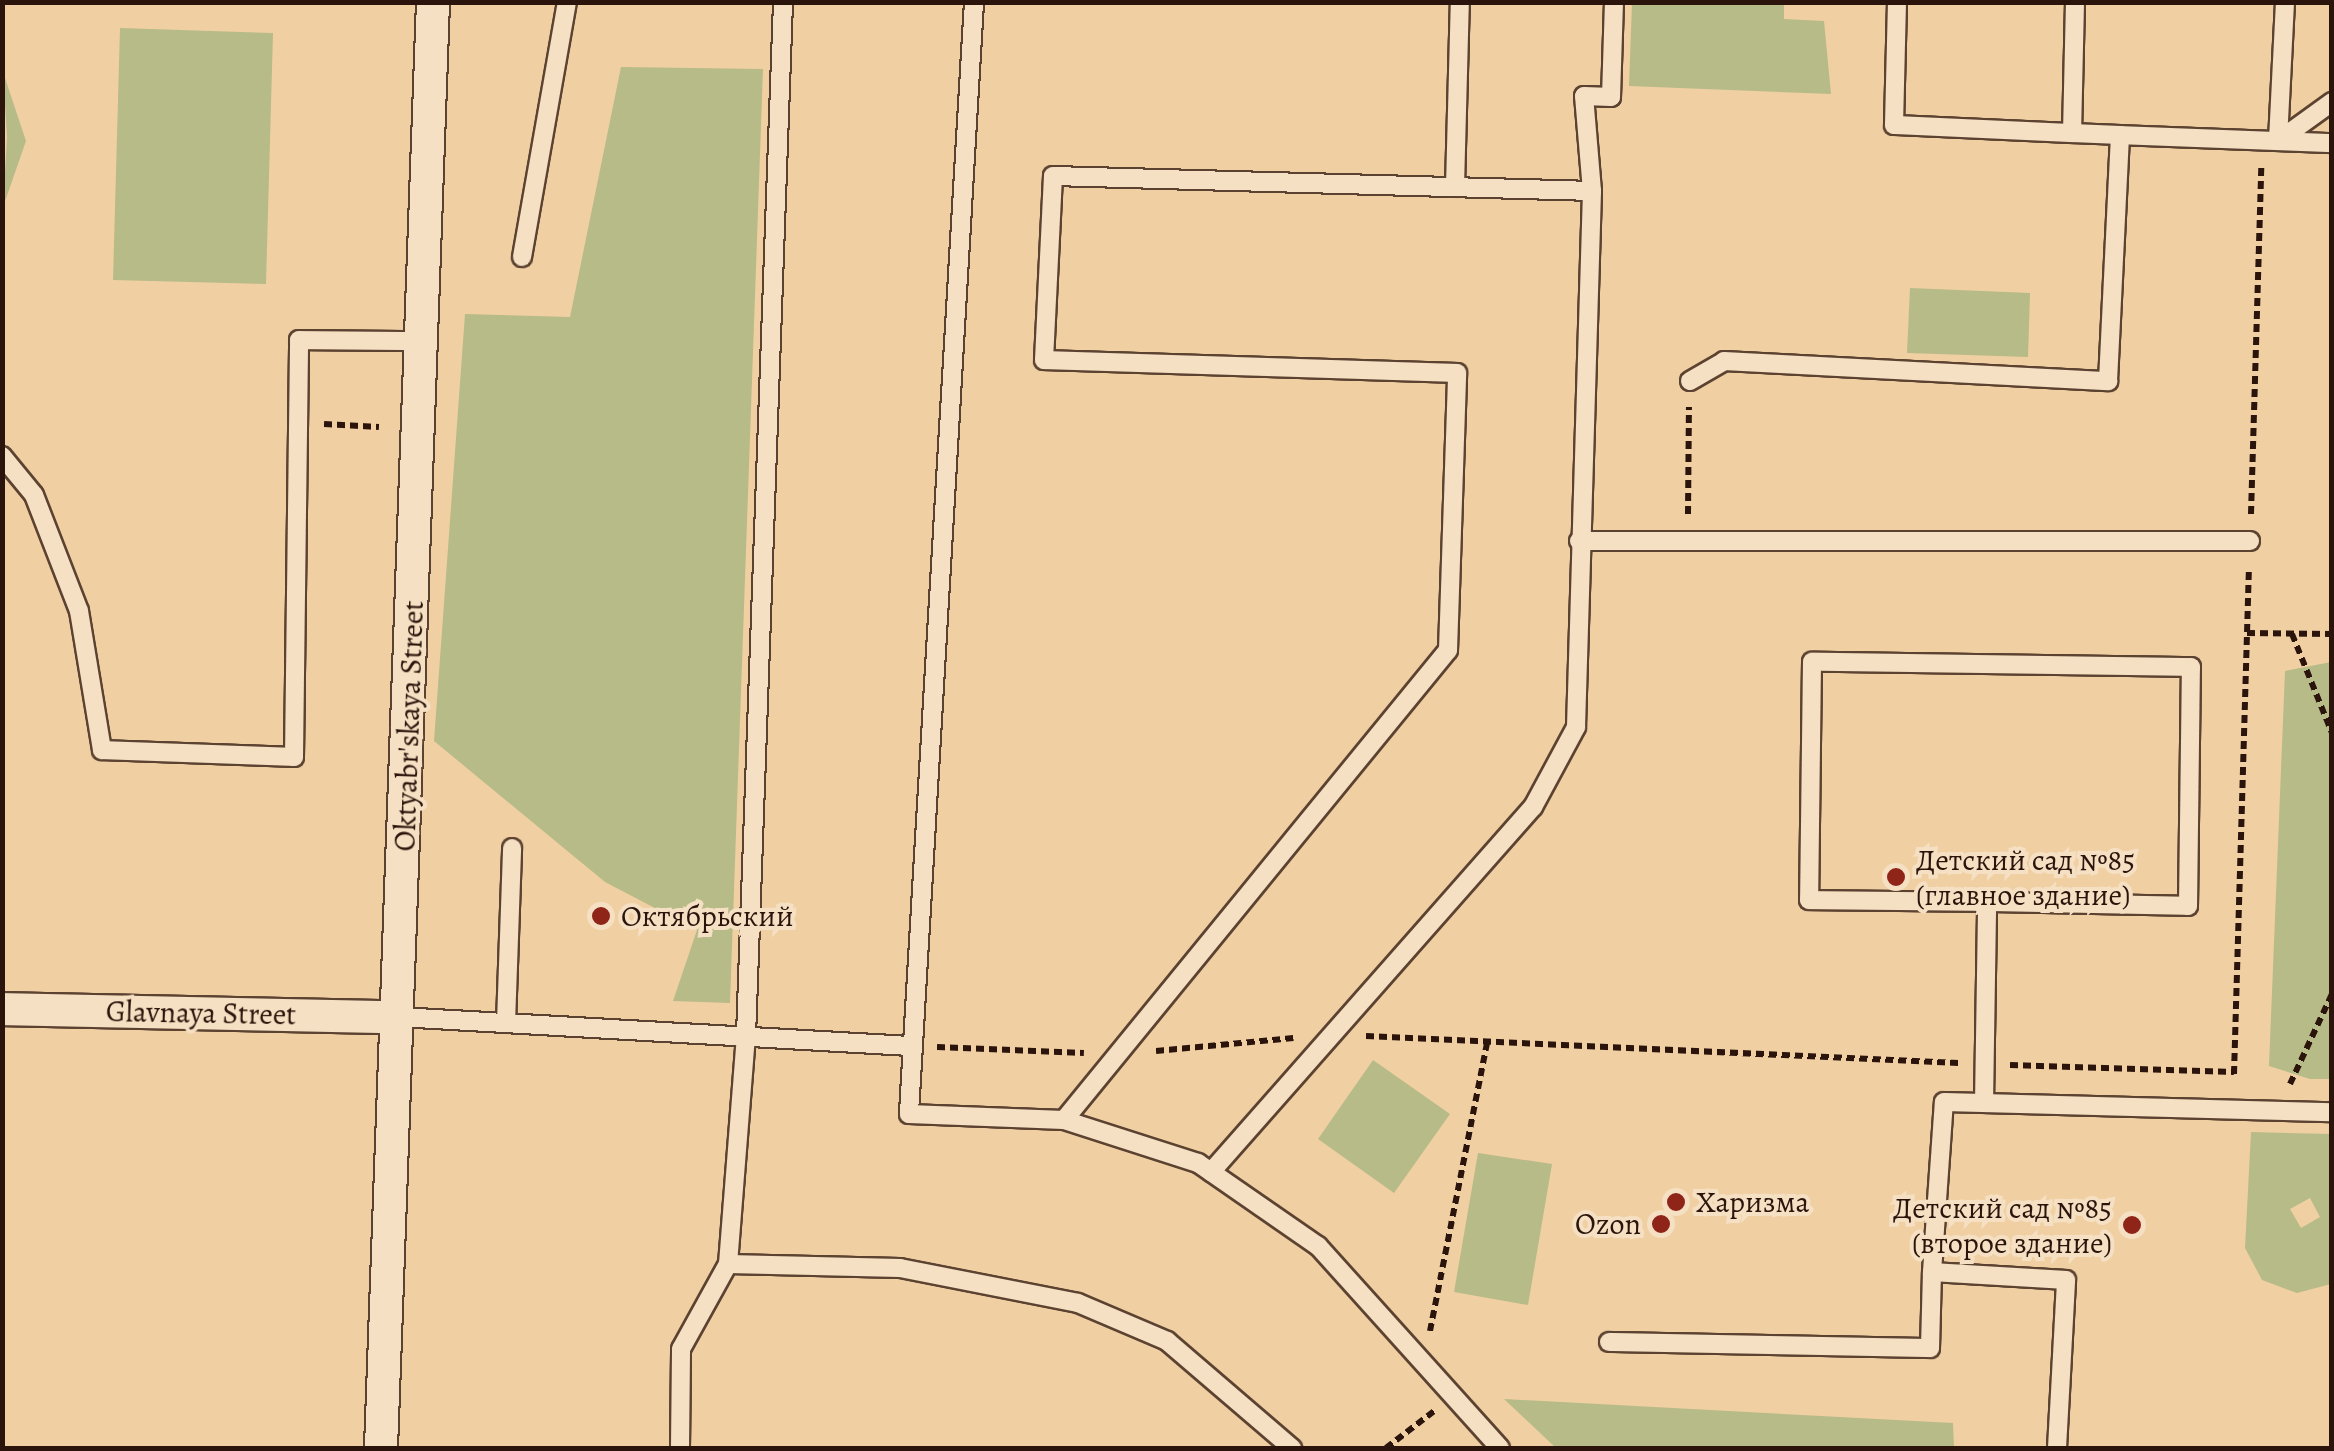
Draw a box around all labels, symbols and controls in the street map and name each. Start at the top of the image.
street label: Oktyabr'skaya Street [387,600,431,852]
place label: Детский сад №85 (главное здание) [1916,842,2135,912]
marker: Детский сад №85 (главное здание) [1885,866,1907,888]
place label: Октябрьский [621,898,793,934]
marker: Октябрьский [590,905,612,927]
street label: Glavnaya Street [106,993,296,1033]
place label: Харизма [1696,1184,1809,1220]
place label: Детский сад №85 (второе здание) [1893,1190,2112,1260]
marker: Харизма [1665,1191,1687,1213]
place label: Ozon [1575,1206,1641,1242]
marker: Ozon [1650,1213,1672,1235]
marker: Детский сад №85 (второе здание) [2121,1214,2143,1236]

